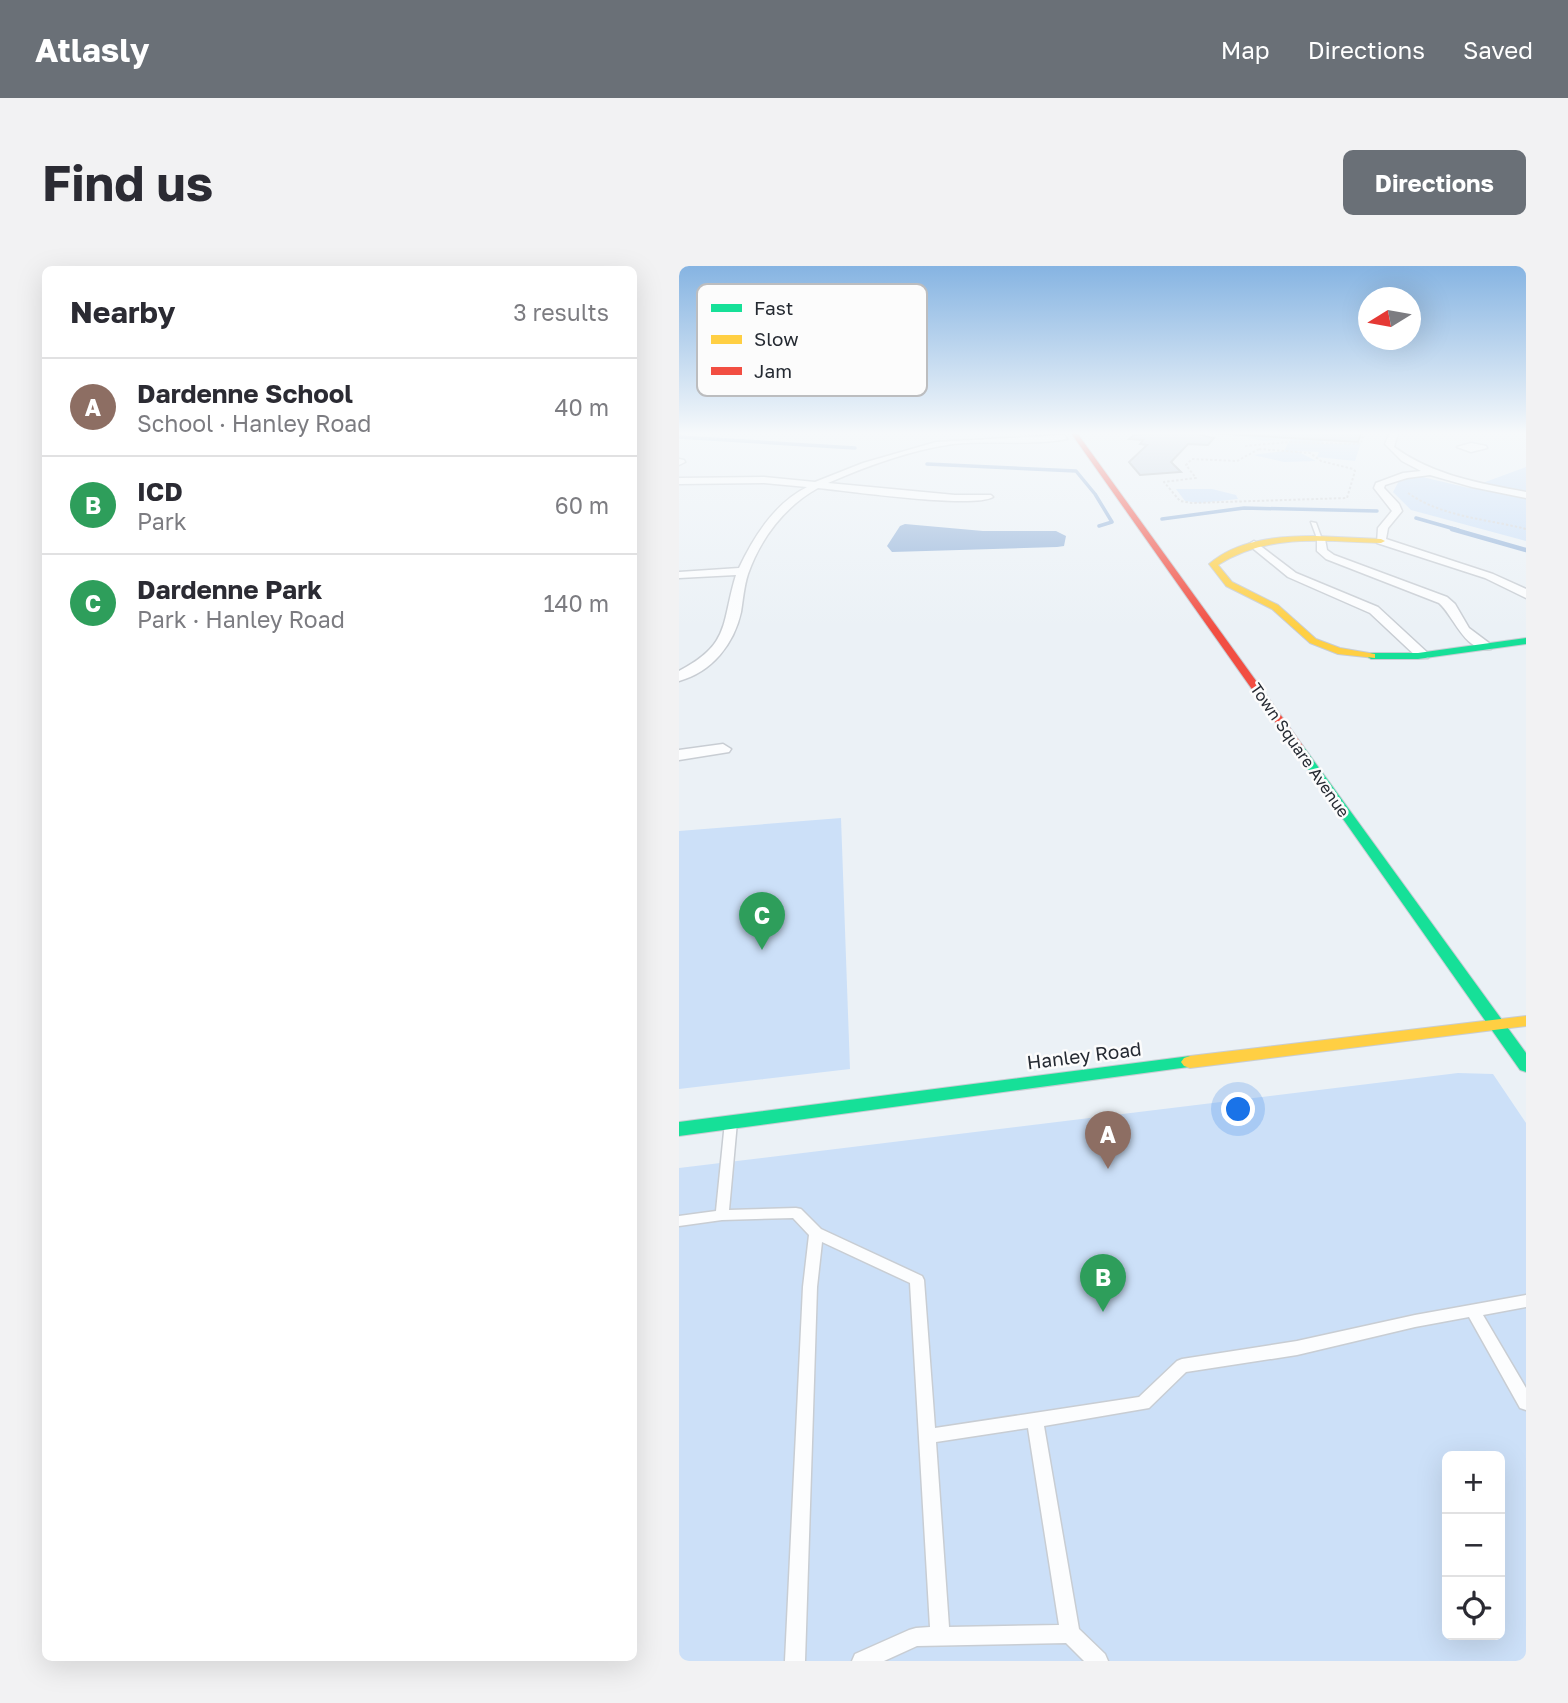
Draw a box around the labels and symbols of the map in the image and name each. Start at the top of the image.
legend [697,284,927,396]
north arrow [1358,287,1421,350]
text: Fast [754,296,793,319]
text: Slow [754,327,799,350]
text: Jam [754,359,792,382]
street label: Town Square Avenue [1246,679,1354,821]
pin: C [739,892,785,950]
street label: Hanley Road [1025,1037,1143,1073]
your location [1221,1092,1255,1126]
pin: A [1085,1111,1131,1169]
pin: B [1080,1254,1126,1312]

